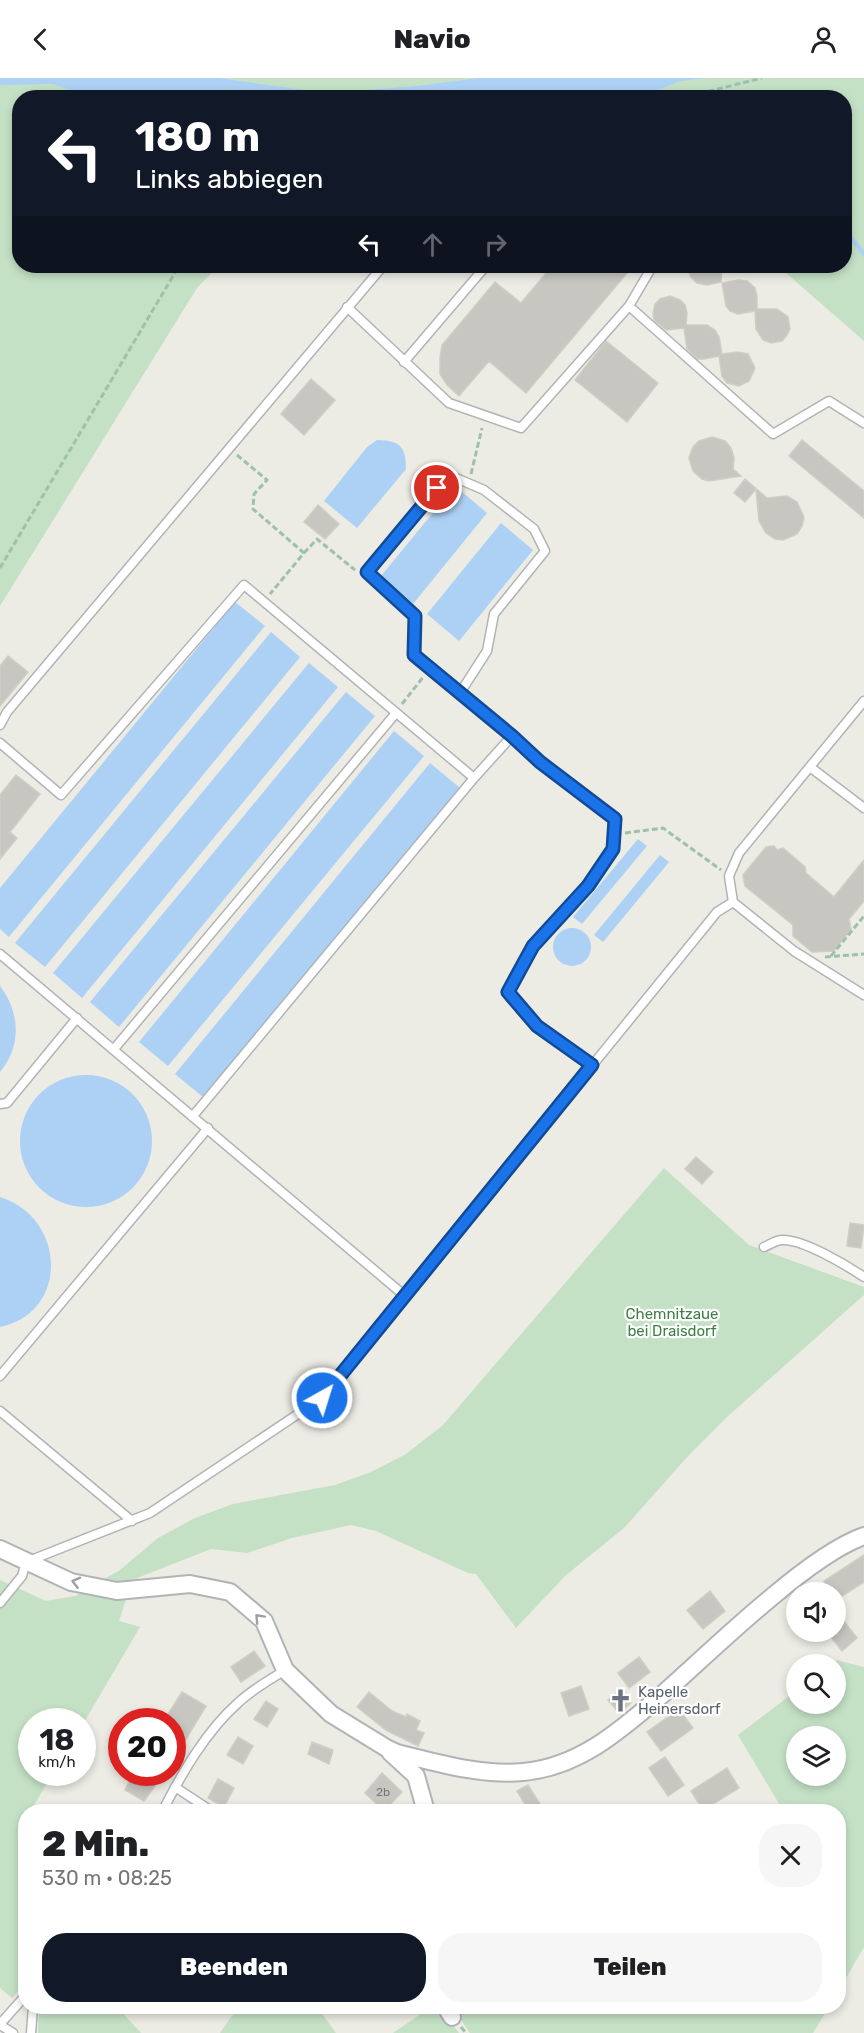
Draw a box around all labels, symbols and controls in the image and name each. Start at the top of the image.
icon: back [24,23,57,56]
text: Navio [393,23,471,55]
icon: person [807,23,840,56]
text: 180 m [135,112,260,162]
icon: left [36,114,114,192]
text: Links abbiegen [135,163,323,195]
icon: left [353,228,386,261]
icon: ahead [416,228,449,261]
icon: right [479,228,512,261]
pin [411,462,462,513]
icon: arrive [420,471,453,504]
park label: Chemnitzaue bei Draisdorf [626,1305,718,1340]
position arrow [290,1366,354,1430]
one-way arrow [71,1577,81,1590]
map controls [786,1582,846,1786]
button: sound [786,1582,846,1642]
one-way arrow [255,1614,266,1624]
button: search [786,1654,846,1714]
place label: Kapelle Heinersdorf [638,1683,721,1718]
church icon: Kapelle Heinersdorf [607,1688,633,1714]
speed limit sign: 20 [108,1708,186,1786]
text: 18 [39,1722,75,1758]
button: layers [786,1726,846,1786]
text: km/h [38,1753,76,1771]
house number: 2b [376,1785,390,1799]
text: 2 Min. [42,1822,149,1865]
button: close [759,1824,822,1887]
text: 530 m · 08:25 [42,1866,172,1890]
button: Beenden [42,1933,426,2002]
button: Teilen [438,1933,822,2002]

